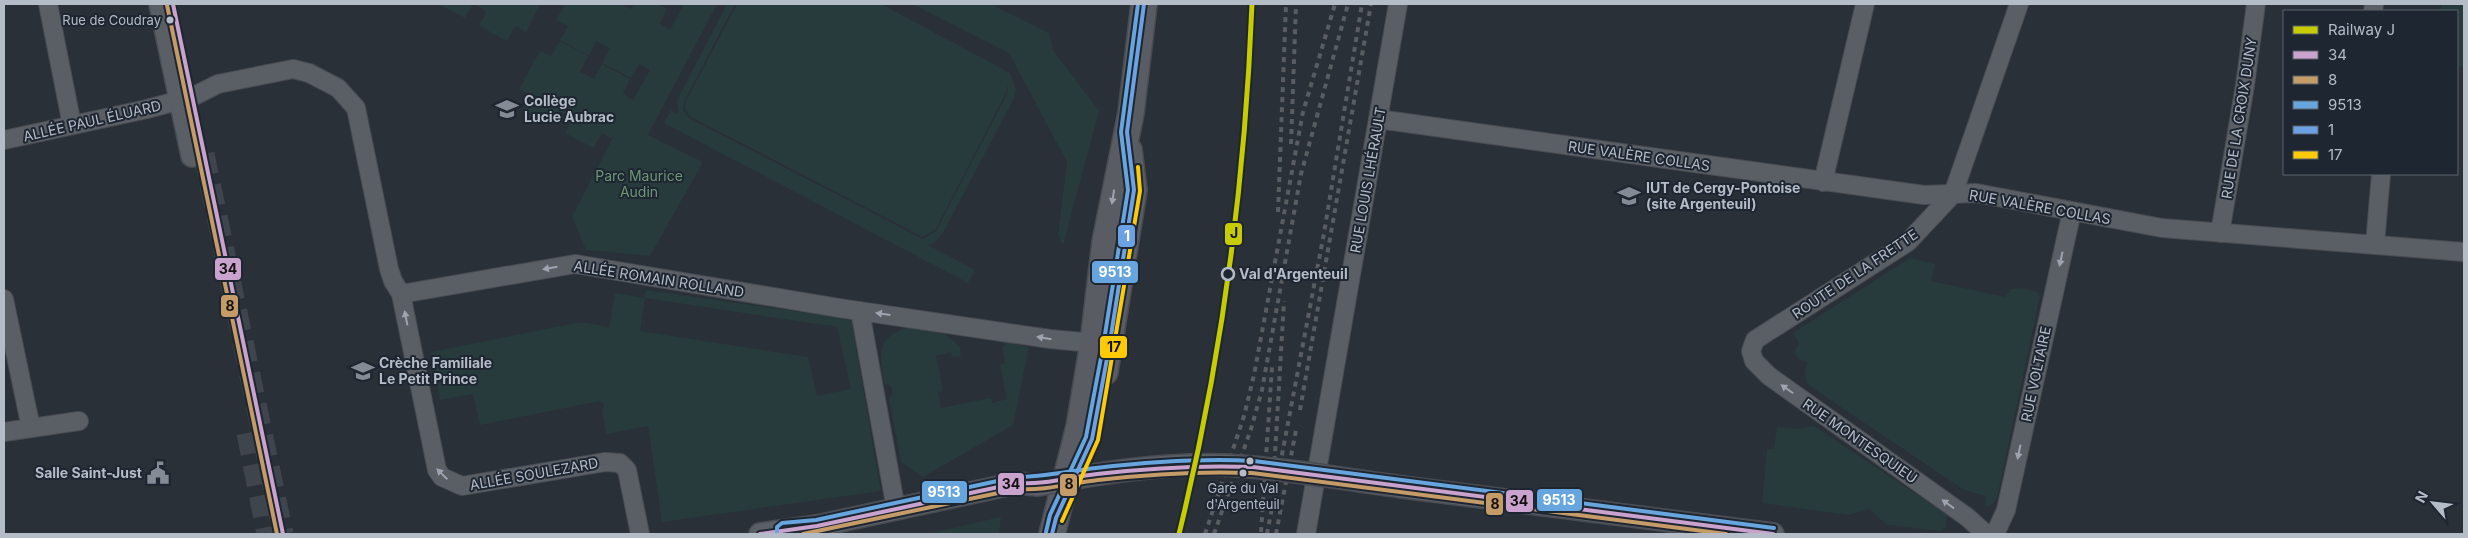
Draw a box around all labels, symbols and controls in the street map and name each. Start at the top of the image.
legend [2283,10,2458,175]
place label: Rue de Coudray [62,12,161,28]
marker: Rue de Coudray [165,15,175,25]
text: Railway J [2328,20,2395,39]
street label: RUE DE LA CROIX DUNY [2217,35,2260,200]
text: 34 [2328,45,2347,64]
text: 8 [2328,70,2337,89]
place label: Collège Lucie Aubrac [524,92,614,125]
text: 9513 [2328,95,2362,114]
street label: ALLÉE PAUL ÉLUARD [21,96,163,145]
school or university icon: Collège Lucie Aubrac [494,96,520,122]
street label: RUE LOUIS LHÉRAULT [1346,105,1389,254]
text: 1 [2328,120,2334,139]
street label: RUE VALÈRE COLLAS [1567,137,1711,174]
text: 17 [2328,145,2343,164]
park label: Parc Maurice Audin [595,167,683,200]
place label: IUT de Cergy-Pontoise (site Argenteuil) [1646,179,1800,212]
school or university icon: IUT de Cergy-Pontoise (site Argenteuil) [1616,183,1642,209]
street label: RUE VALÈRE COLLAS [1968,186,2112,227]
one-way arrow [1109,189,1117,205]
line badge: J [1224,222,1243,246]
line badge: 1 [1117,224,1136,248]
text: J [1230,224,1238,241]
street label: ROUTE DE LA FRETTE [1789,225,1921,322]
text: 1 [1124,227,1130,244]
one-way arrow [2057,251,2065,267]
line badge: 34 [214,257,242,281]
street label: ALLÉE ROMAIN ROLLAND [573,257,746,300]
text: 34 [219,260,237,277]
line badge: 9513 [1091,260,1139,284]
text: 9513 [1098,263,1132,280]
one-way arrow [542,264,558,272]
place label: Val d'Argenteuil [1239,265,1348,282]
marker: Val d'Argenteuil [1221,267,1235,281]
line badge: 8 [220,294,239,318]
text: 8 [225,297,235,314]
one-way arrow [401,309,409,325]
one-way arrow [875,310,891,318]
street label: RUE VOLTAIRE [2017,325,2054,423]
one-way arrow [1036,333,1052,341]
line badge: 17 [1099,335,1128,359]
text: 17 [1107,338,1121,355]
place label: Crèche Familiale Le Petit Prince [379,354,492,387]
school or university icon: Crèche Familiale Le Petit Prince [350,358,376,384]
one-way arrow [1780,384,1794,394]
street label: RUE MONTESQUIEU [1800,395,1921,487]
one-way arrow [2015,444,2023,459]
street label: ALLÉE SOULEZARD [468,454,600,493]
unlabelled marker [1245,456,1255,466]
public building icon: Salle Saint-Just [145,460,171,486]
place label: Salle Saint-Just [35,464,142,481]
one-way arrow [436,468,448,480]
marker: Gare du Val d'Argenteuil [1238,468,1248,478]
line badge: 34 [997,472,1025,496]
line badge: 8 [1059,473,1078,497]
text: 34 [1002,475,1020,492]
text: 8 [1064,475,1074,492]
north arrow [2408,478,2458,528]
line badge: 9513 [921,480,968,504]
place label: Gare du Val d'Argenteuil [1206,480,1280,512]
text: 9513 [927,483,961,500]
line badge: 9513 [1536,488,1583,512]
text: N [2411,488,2431,505]
line badge: 34 [1505,489,1534,513]
text: 9513 [1542,491,1576,508]
line badge: 8 [1485,492,1504,516]
text: 34 [1510,492,1528,509]
text: 8 [1490,495,1500,512]
one-way arrow [1941,499,1955,509]

